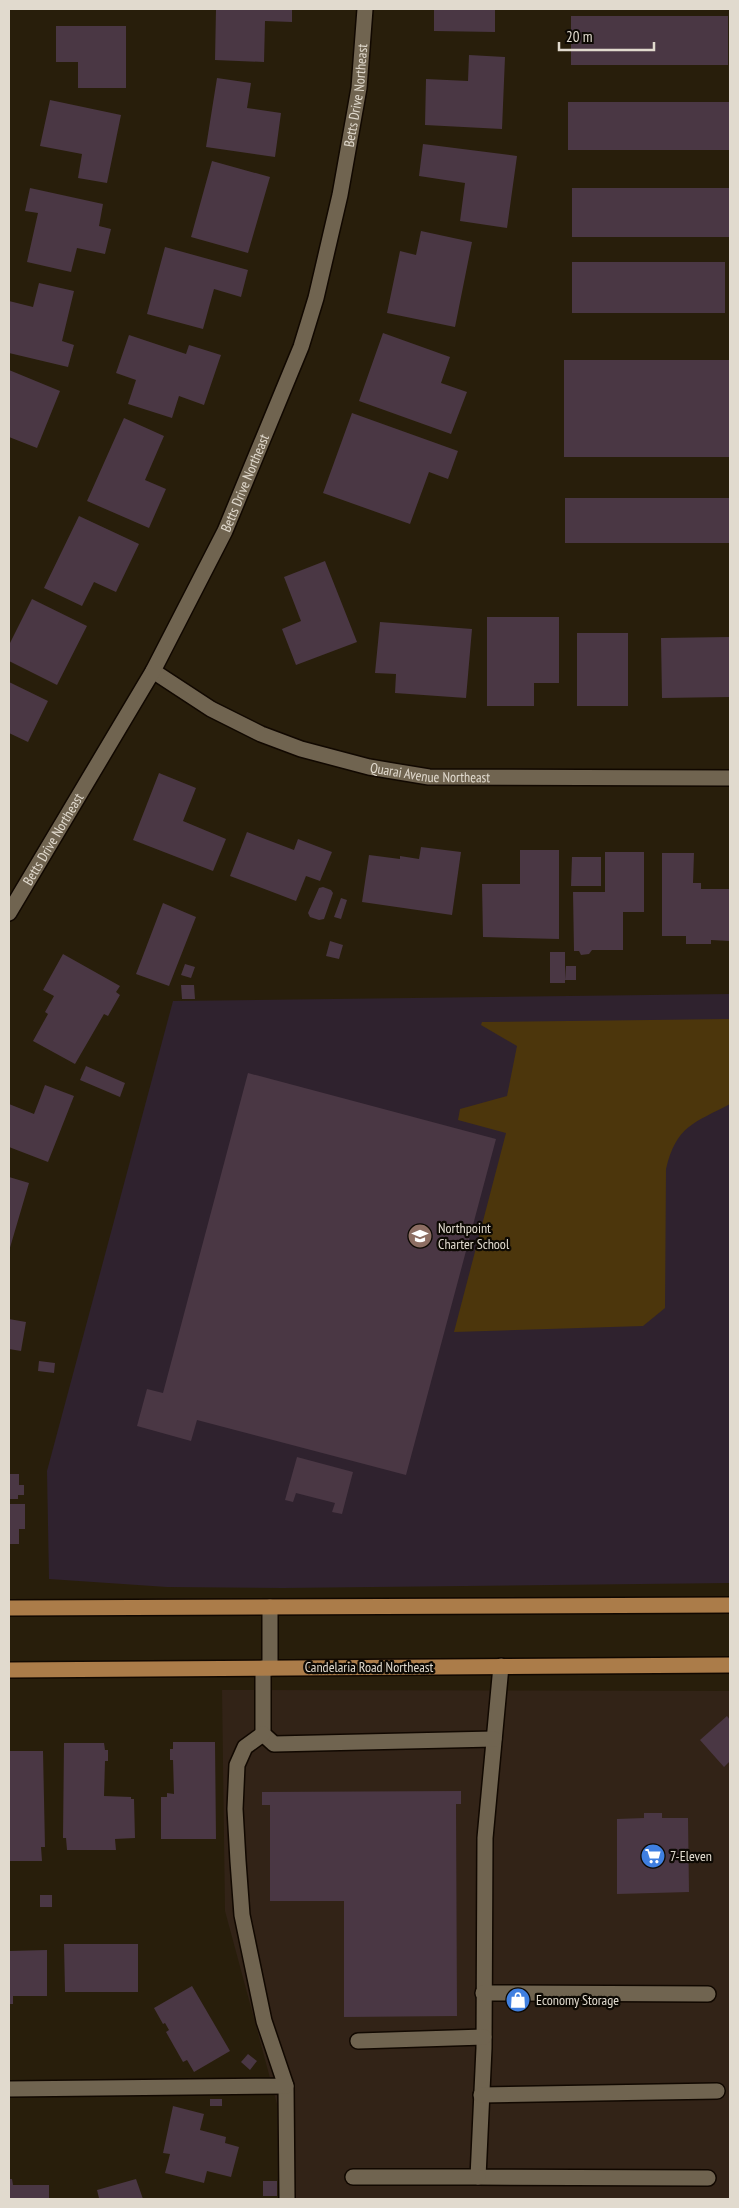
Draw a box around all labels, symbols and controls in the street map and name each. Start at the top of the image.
scale bar [559,20,654,52]
text: 20 m [566,27,592,46]
street label: Betts Drive Northeast [340,43,371,148]
street label: Betts Drive Northeast [217,431,273,535]
street label: Quarai Avenue Northeast [369,758,490,786]
street label: Betts Drive Northeast [19,790,87,888]
place label: Northpoint Charter School [438,1219,510,1253]
school or university icon: Northpoint Charter School [407,1223,433,1249]
street label: Candelaria Road Northeast [305,1658,433,1676]
supermarket icon: 7-Eleven [640,1843,666,1869]
place label: 7-Eleven [670,1847,712,1865]
shop icon: Economy Storage [505,1987,531,2013]
place label: Economy Storage [536,1991,619,2009]

